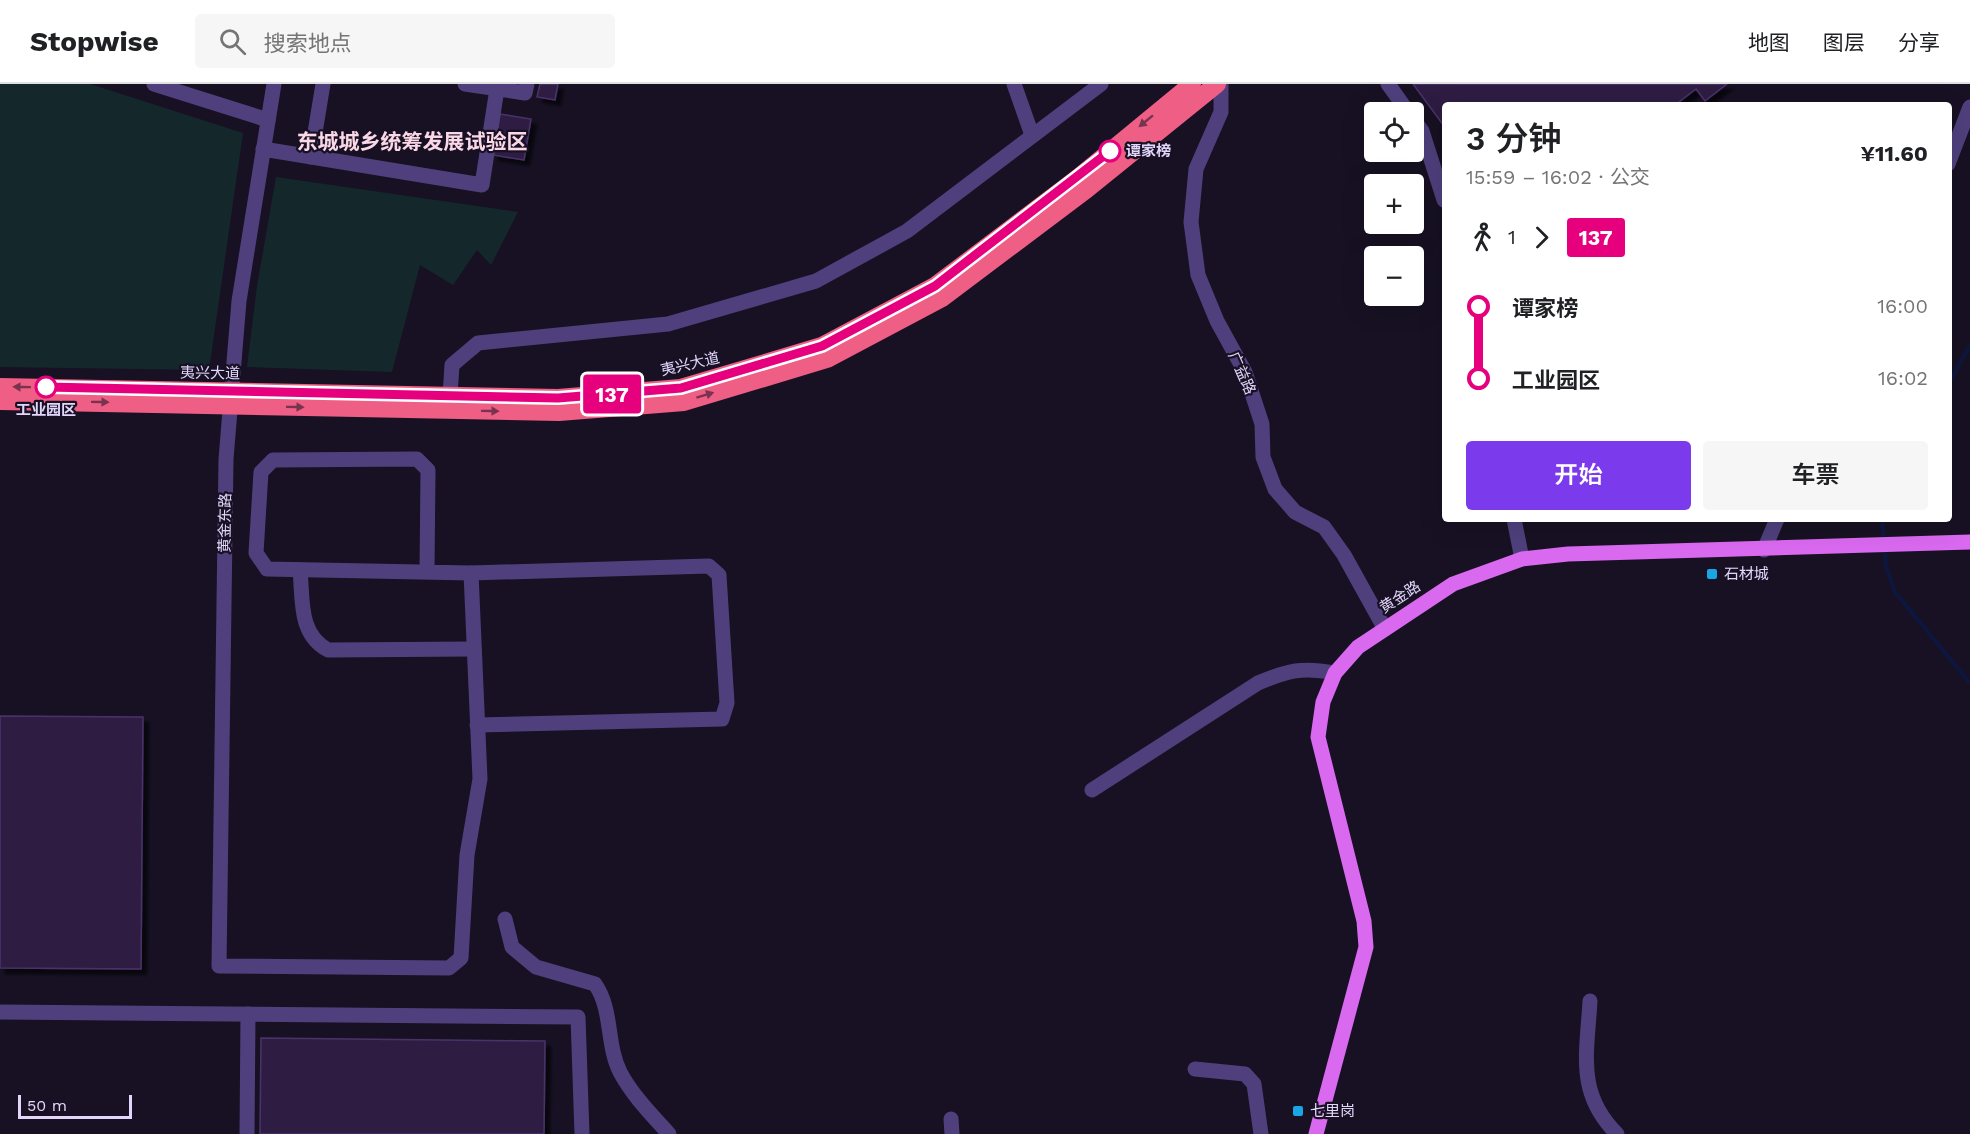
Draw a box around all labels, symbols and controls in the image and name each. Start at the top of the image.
search box [195,14,615,68]
text: Stopwise [30,25,159,58]
icon: search [216,25,249,58]
text: 地图 [1748,30,1790,55]
text: 图层 [1823,30,1865,55]
text: 分享 [1898,30,1940,55]
text: 搜索地点 [264,31,352,56]
map controls [1364,102,1424,306]
button: locate [1364,102,1424,162]
one-way arrow [1139,114,1154,127]
text: 3 分钟 [1466,119,1562,158]
district label: 东城城乡统筹发展试验区 [297,129,528,154]
marker: 谭家榜 [1099,140,1121,162]
text: ¥11.60 [1860,141,1928,166]
place label: 谭家榜 [1126,142,1171,160]
text: 15:59 – 16:02 · 公交 [1466,165,1650,189]
button: + [1364,174,1424,234]
icon: walk [1466,221,1499,254]
icon: forward [1525,221,1558,254]
text: 1 [1508,225,1516,249]
text: 137 [1579,225,1613,250]
button: − [1364,246,1424,306]
text: 16:00 [1877,294,1928,318]
text: 谭家榜 [1512,296,1578,321]
street label: 夷兴大道 [659,348,721,380]
street label: 广益路 [1225,349,1259,397]
street label: 夷兴大道 [180,363,240,383]
text: 16:02 [1878,366,1928,390]
text: 工业园区 [1512,368,1600,393]
line badge: 137 [578,374,646,414]
marker: 工业园区 [35,376,57,398]
one-way arrow [12,382,31,392]
text: 137 [595,382,629,407]
one-way arrow [696,390,714,399]
one-way arrow [91,398,110,407]
place label: 工业园区 [16,401,76,419]
one-way arrow [286,402,305,411]
one-way arrow [481,406,500,416]
button: 开始 [1466,441,1691,510]
button: 车票 [1703,441,1928,510]
street label: 黄金东路 [215,493,235,553]
place label: 石材城 [1724,565,1769,583]
marker: 石材城 [1705,567,1719,581]
street label: 黄金路 [1376,577,1424,617]
scale bar [18,1092,132,1120]
text: 50 m [27,1096,67,1115]
place label: 七里岗 [1310,1102,1355,1120]
marker: 七里岗 [1291,1104,1305,1118]

